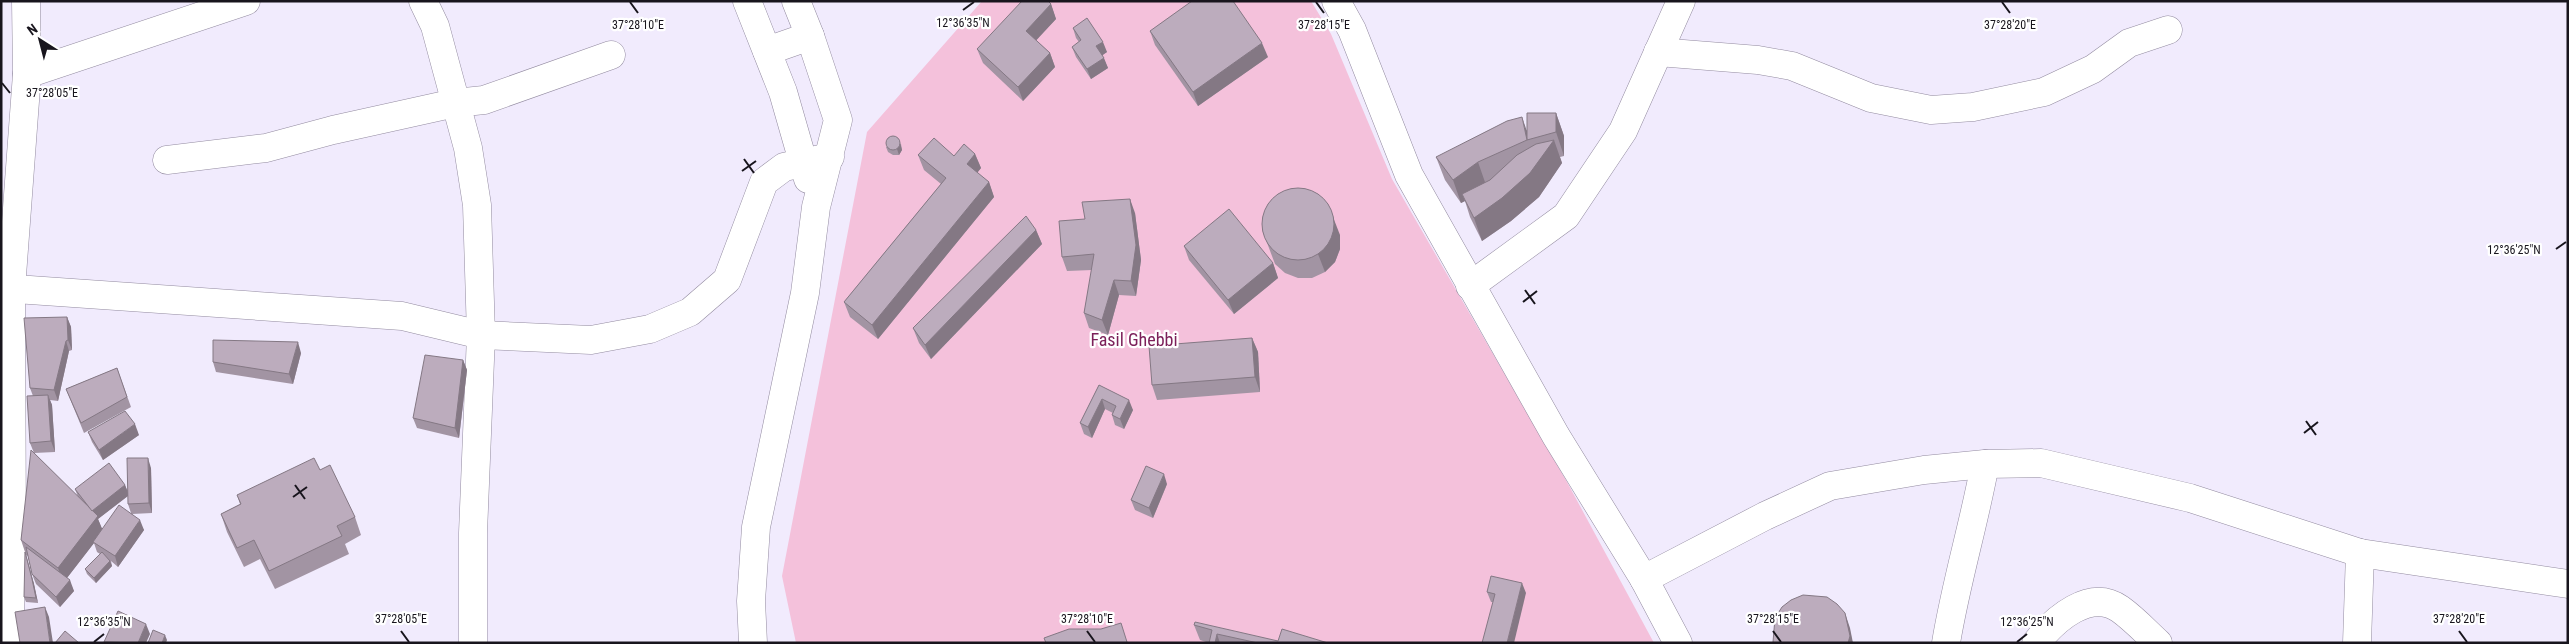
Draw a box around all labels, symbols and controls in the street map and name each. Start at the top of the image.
north arrow [15,15,65,65]
text: 12°36'35"N [936,16,990,30]
text: 37°28'10"E [612,18,664,32]
text: 37°28'15"E [1298,18,1350,32]
text: 37°28'20"E [1984,18,2036,32]
text: N [24,20,41,38]
text: 37°28'05"E [26,86,78,100]
text: 12°36'25"N [2487,243,2541,257]
park label: Fasil Ghebbi [1090,329,1178,350]
text: 37°28'05"E [375,612,427,626]
text: 37°28'10"E [1061,612,1113,626]
text: 37°28'15"E [1747,612,1799,626]
text: 37°28'20"E [2433,612,2485,626]
text: 12°36'35"N [77,615,131,629]
text: 12°36'25"N [2000,615,2054,629]

